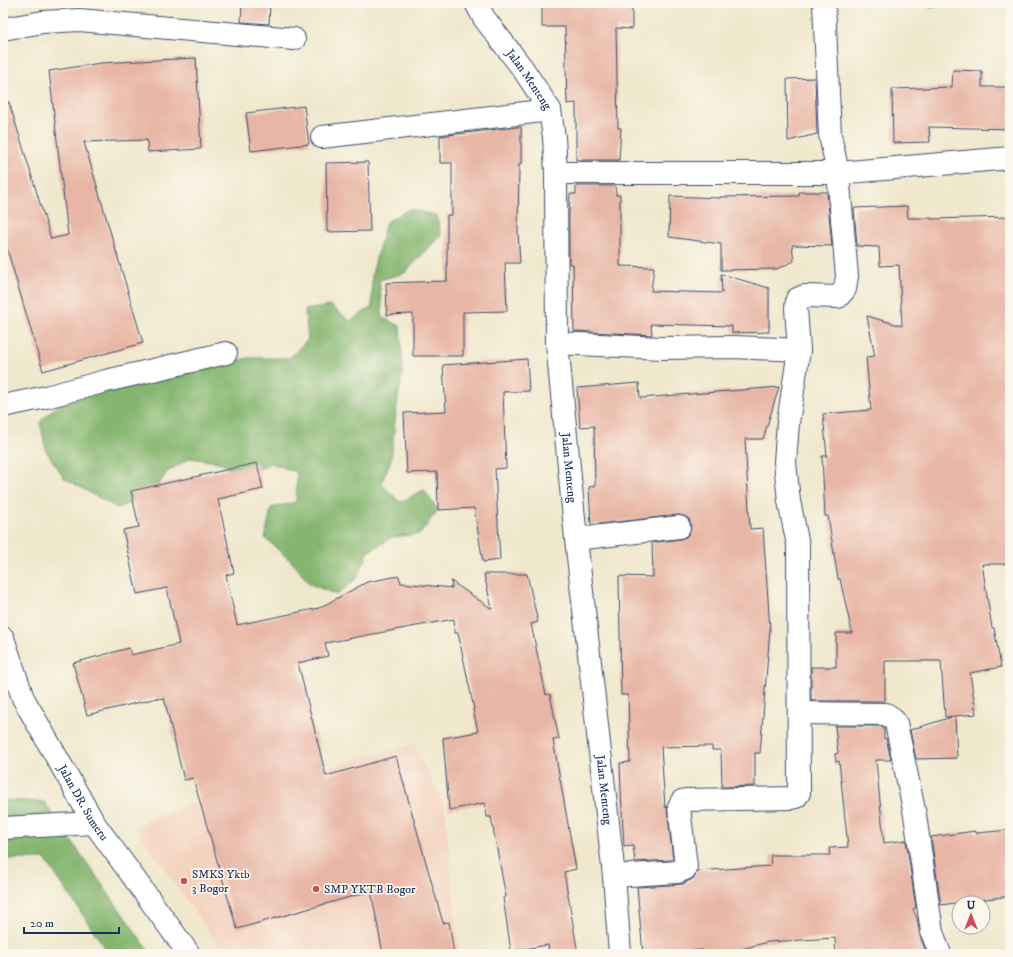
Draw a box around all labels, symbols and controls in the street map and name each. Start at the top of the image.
street label: Jalan Menteng [502,45,555,113]
street label: Jalan Menteng [558,431,579,504]
street label: Jalan Menteng [592,753,615,826]
street label: Jalan DR. Sumeru [54,761,111,844]
place label: SMKS Yktb 3 Bogor [192,867,250,896]
marker: SMKS Yktb 3 Bogor [179,876,189,886]
place label: SMP YKTB Bogor [324,882,416,897]
marker: SMP YKTB Bogor [311,884,321,894]
north arrow [951,895,991,935]
text: U [967,899,976,913]
scale bar [24,909,119,935]
text: 20 m [30,916,54,931]

